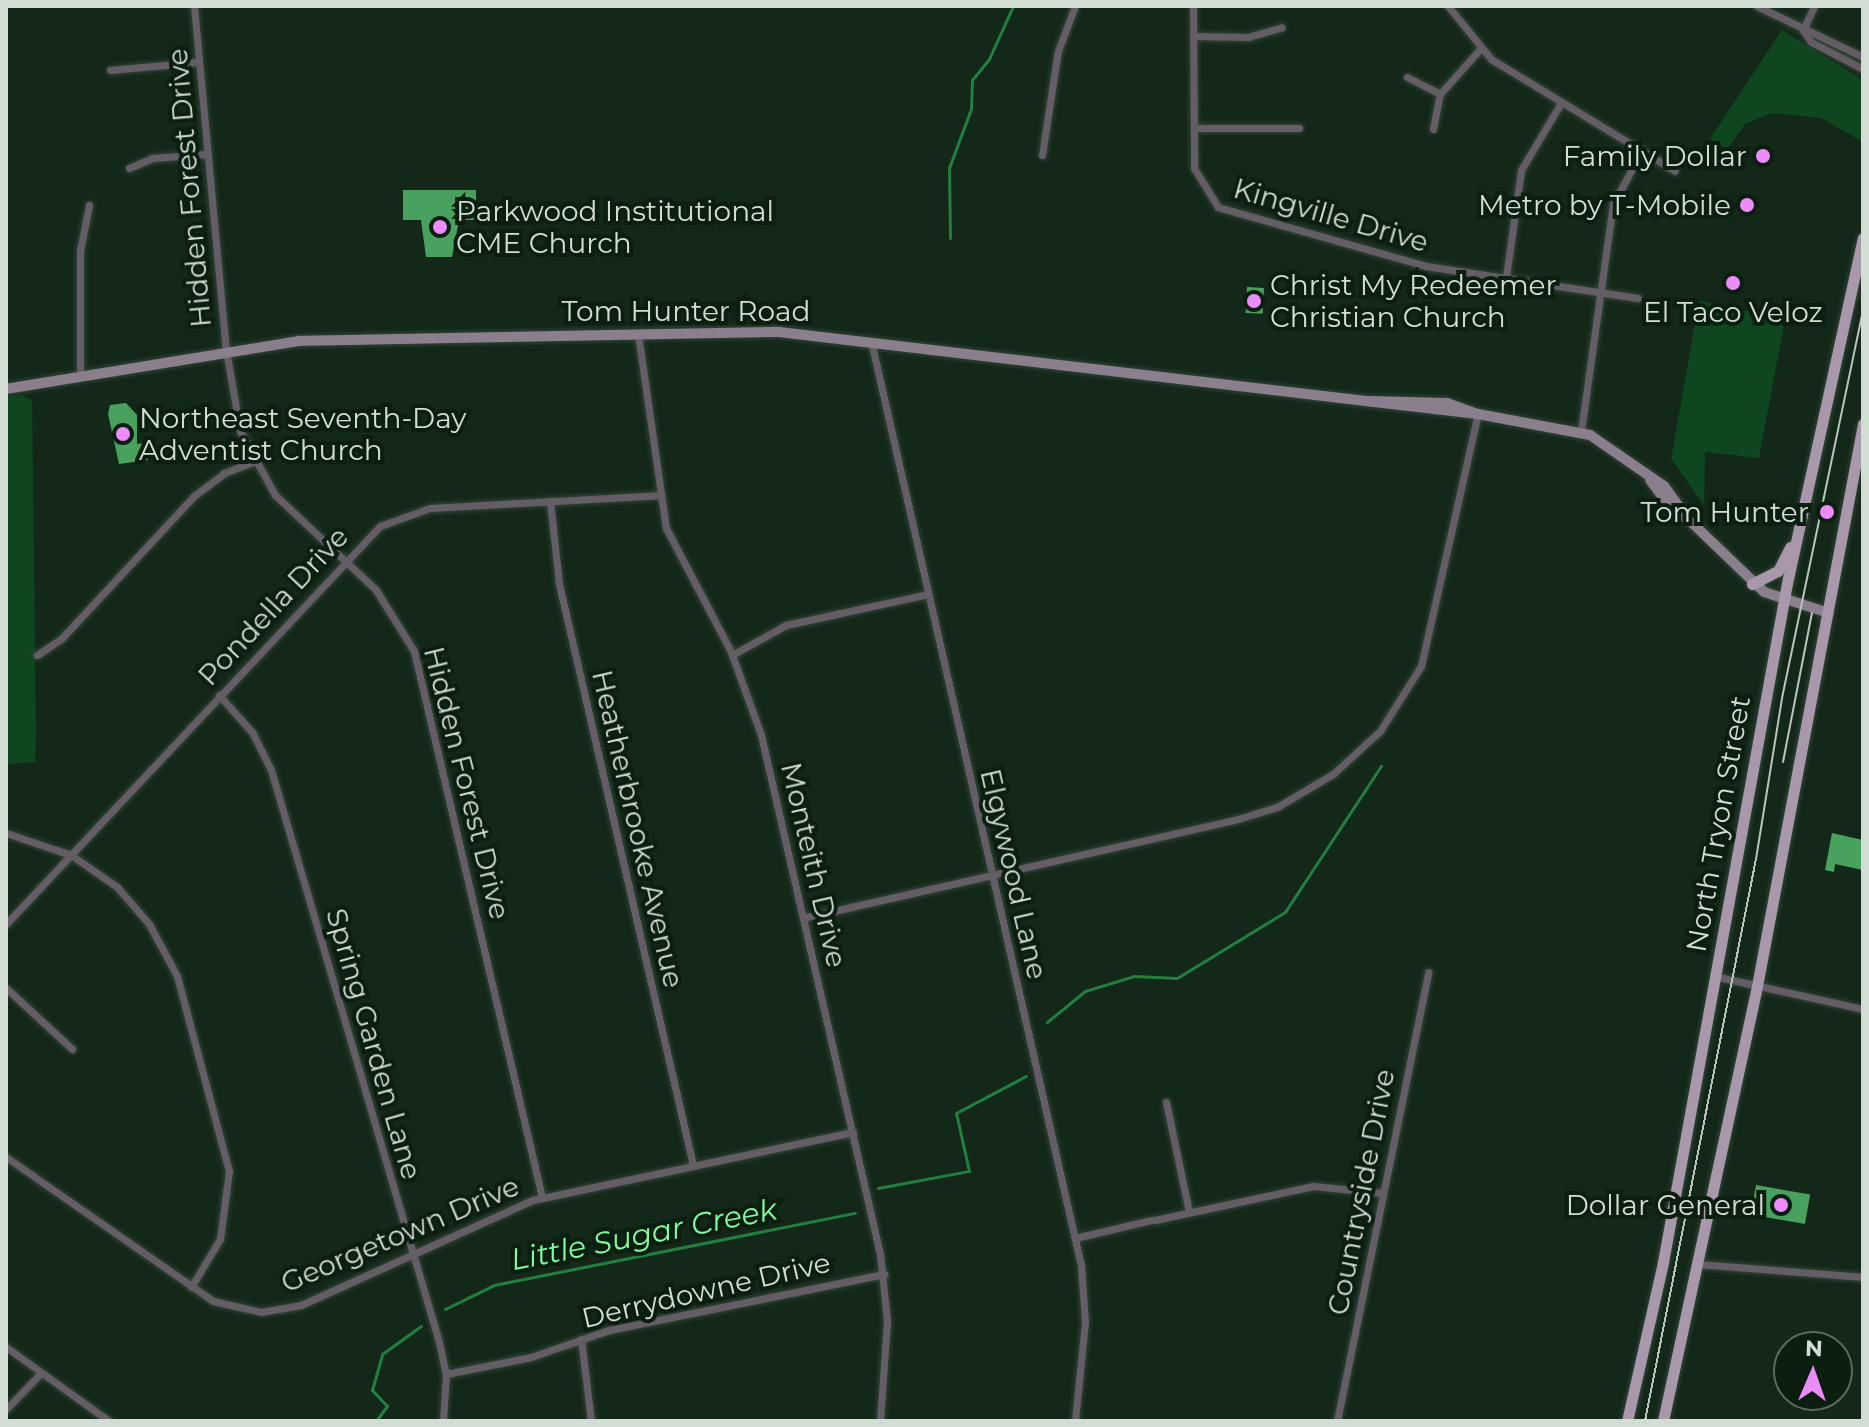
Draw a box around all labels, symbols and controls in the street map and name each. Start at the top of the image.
street label: Hidden Forest Drive [160,47,218,329]
place label: Family Dollar [1563,139,1747,173]
marker: Family Dollar [1754,147,1772,165]
street label: Kingville Drive [1230,171,1432,259]
place label: Metro by T-Mobile [1478,188,1731,222]
place label: Parkwood Institutional CME Church [456,194,774,260]
marker: Metro by T-Mobile [1738,196,1756,214]
marker: Parkwood Institutional CME Church [431,218,449,236]
place label: Christ My Redeemer Christian Church [1270,268,1557,334]
marker: El Taco Veloz [1724,274,1742,292]
marker: Christ My Redeemer Christian Church [1245,292,1263,310]
street label: Tom Hunter Road [561,294,811,328]
place label: El Taco Veloz [1643,295,1823,329]
place label: Northeast Seventh-Day Adventist Church [139,401,466,467]
marker: Northeast Seventh-Day Adventist Church [114,425,132,443]
place label: Tom Hunter [1640,495,1809,529]
marker: Tom Hunter [1816,501,1838,523]
street label: Pondella Drive [191,520,355,692]
street label: Hidden Forest Drive [417,643,517,923]
street label: Heatherbrooke Avenue [585,667,691,991]
street label: North Tryon Street [1679,693,1757,955]
street label: Monteith Drive [774,759,854,971]
street label: Elgywood Lane [973,766,1055,982]
street label: Spring Garden Lane [319,905,429,1183]
street label: Countryside Drive [1321,1066,1401,1318]
street label: Georgetown Drive [276,1169,524,1299]
place label: Dollar General [1566,1188,1765,1222]
water label: Little Sugar Creek [508,1192,780,1278]
marker: Dollar General [1772,1196,1790,1214]
street label: Derrydowne Drive [578,1245,834,1335]
north arrow [1773,1331,1853,1411]
text: N [1804,1335,1823,1362]

